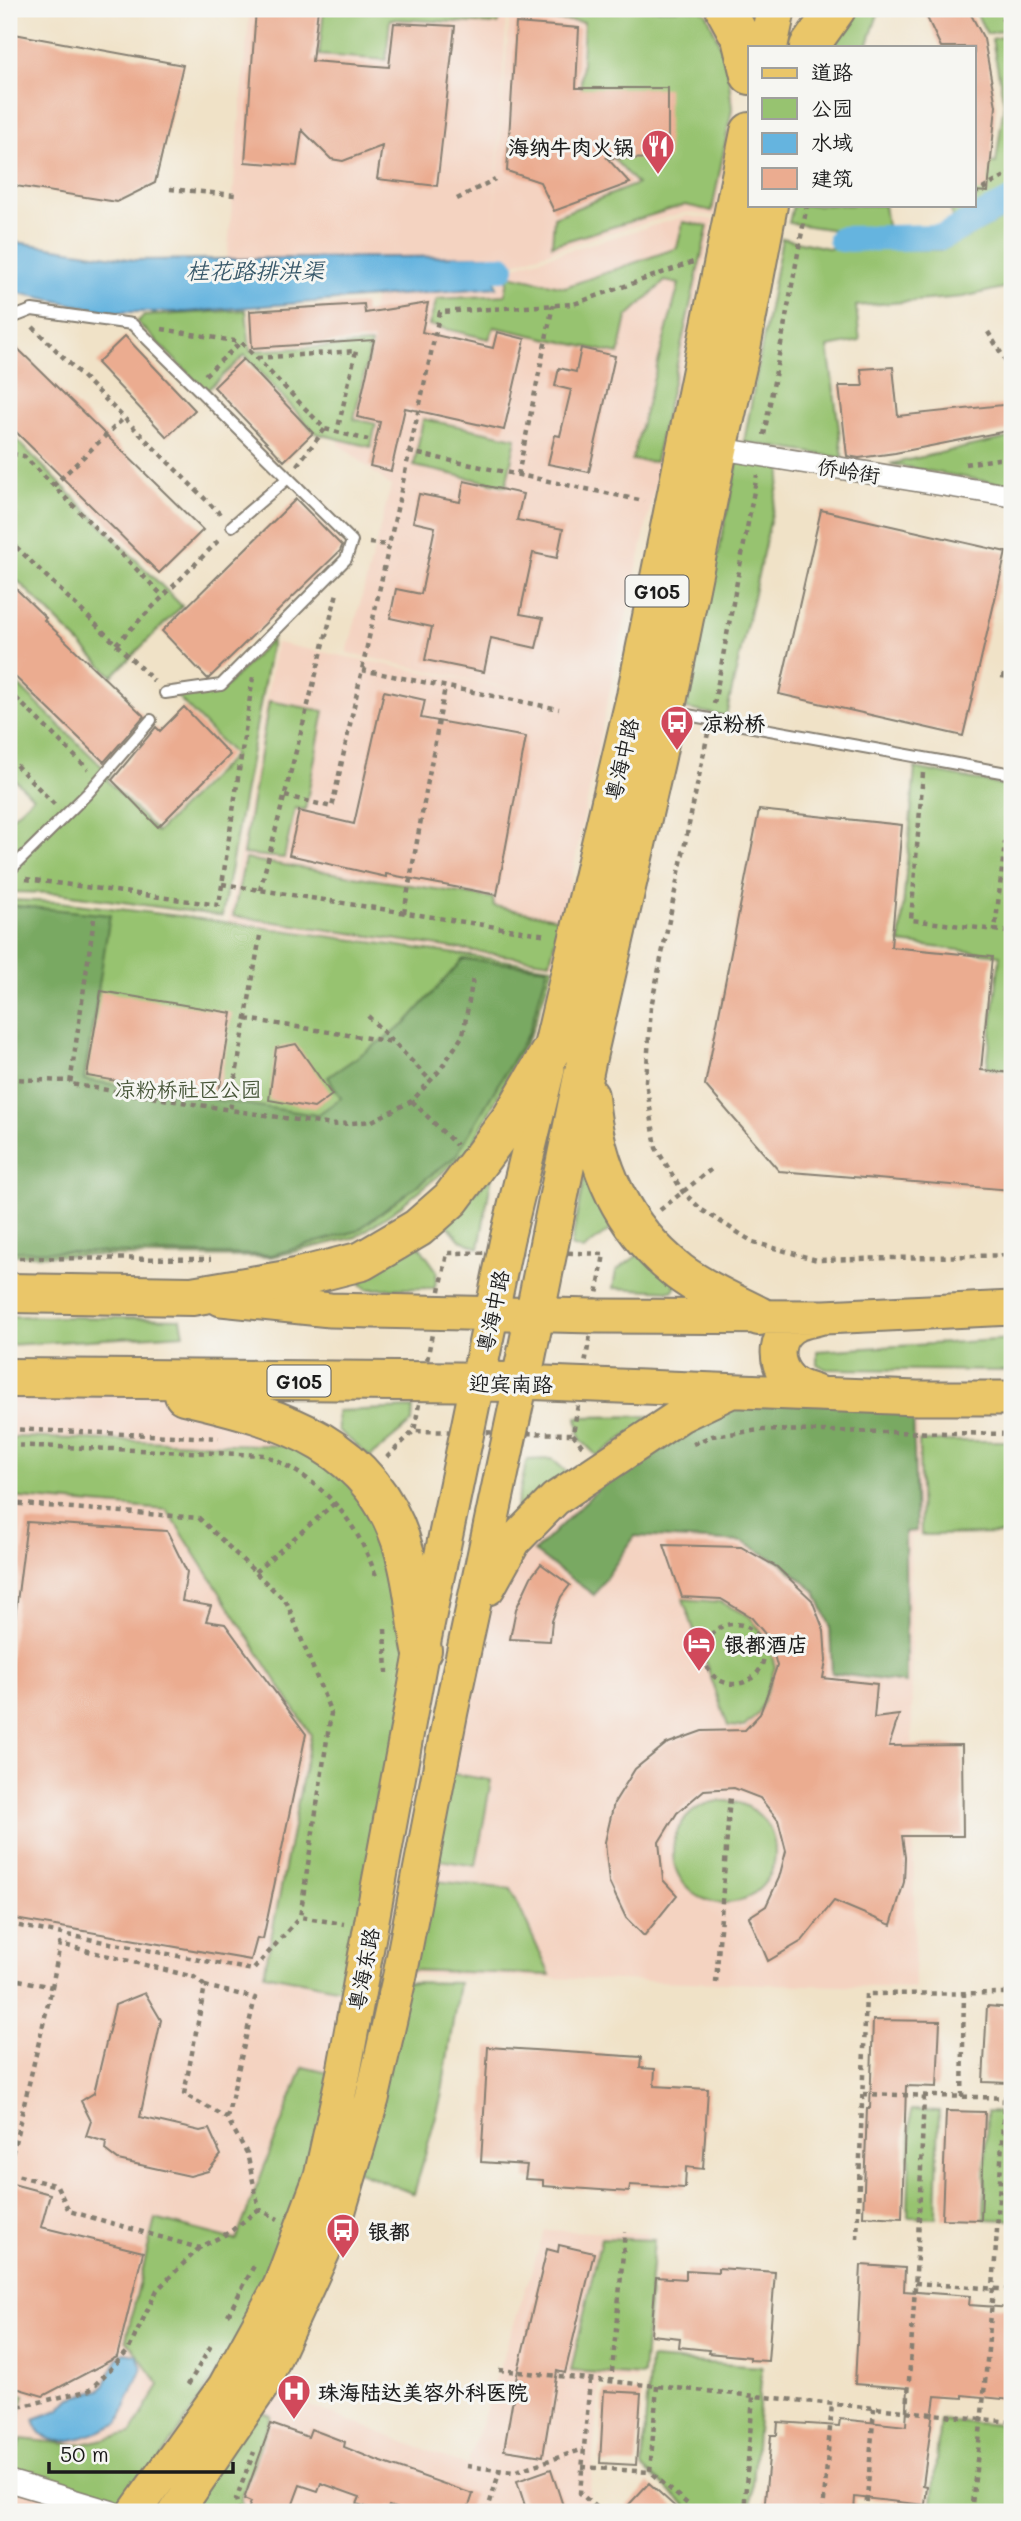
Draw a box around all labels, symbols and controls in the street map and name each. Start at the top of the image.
legend [748,46,976,206]
text: 道路 [811,58,853,85]
text: 公园 [811,94,853,121]
restaurant icon: 海纳牛肉火锅 [639,127,677,176]
text: 水域 [811,128,853,155]
place label: 海纳牛肉火锅 [508,133,634,160]
text: 建筑 [811,164,853,191]
water label: 桂花路排洪渠 [186,255,326,285]
street label: 侨岭街 [816,452,882,488]
road number: G105 [626,576,688,606]
bus stop icon: 凉粉桥 [658,703,696,752]
place label: 凉粉桥 [702,709,765,736]
street label: 粤海中路 [598,715,644,803]
park label: 凉粉桥社区公园 [115,1075,262,1102]
street label: 粤海中路 [470,1267,514,1355]
road number: G105 [268,1366,330,1396]
street label: 迎宾南路 [469,1369,553,1397]
hotel icon: 银都酒店 [680,1624,718,1673]
place label: 银都酒店 [724,1630,808,1657]
street label: 粤海东路 [342,1925,384,2013]
bus stop icon: 银都 [324,2211,362,2260]
place label: 银都 [368,2217,410,2244]
hospital icon: 珠海陆达美容外科医院 [275,2372,313,2421]
place label: 珠海陆达美容外科医院 [318,2378,528,2405]
scale bar [49,2430,233,2474]
text: 50 m [60,2440,109,2467]

